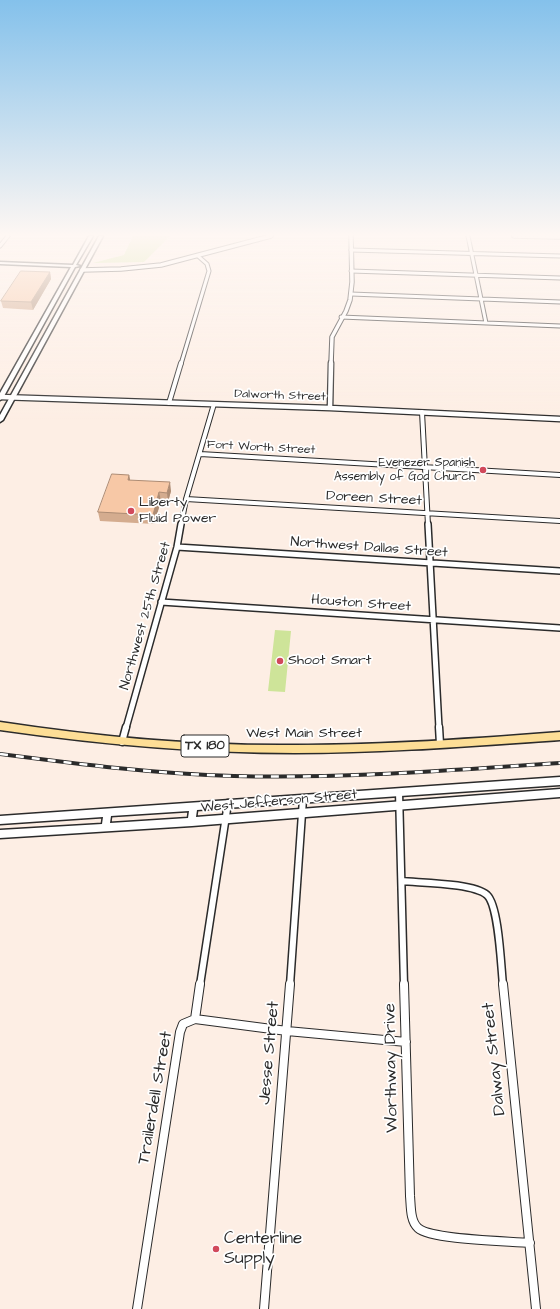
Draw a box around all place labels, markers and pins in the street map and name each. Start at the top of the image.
place label: Evenezer Spanish Assembly of God Church [334,456,475,484]
marker: Evenezer Spanish Assembly of God Church [478,465,488,475]
place label: Liberty Fluid Power [139,495,216,528]
marker: Liberty Fluid Power [126,506,136,516]
place label: Shoot Smart [288,653,371,669]
marker: Shoot Smart [275,656,285,666]
place label: Centerline Supply [224,1229,302,1269]
marker: Centerline Supply [211,1244,221,1254]

